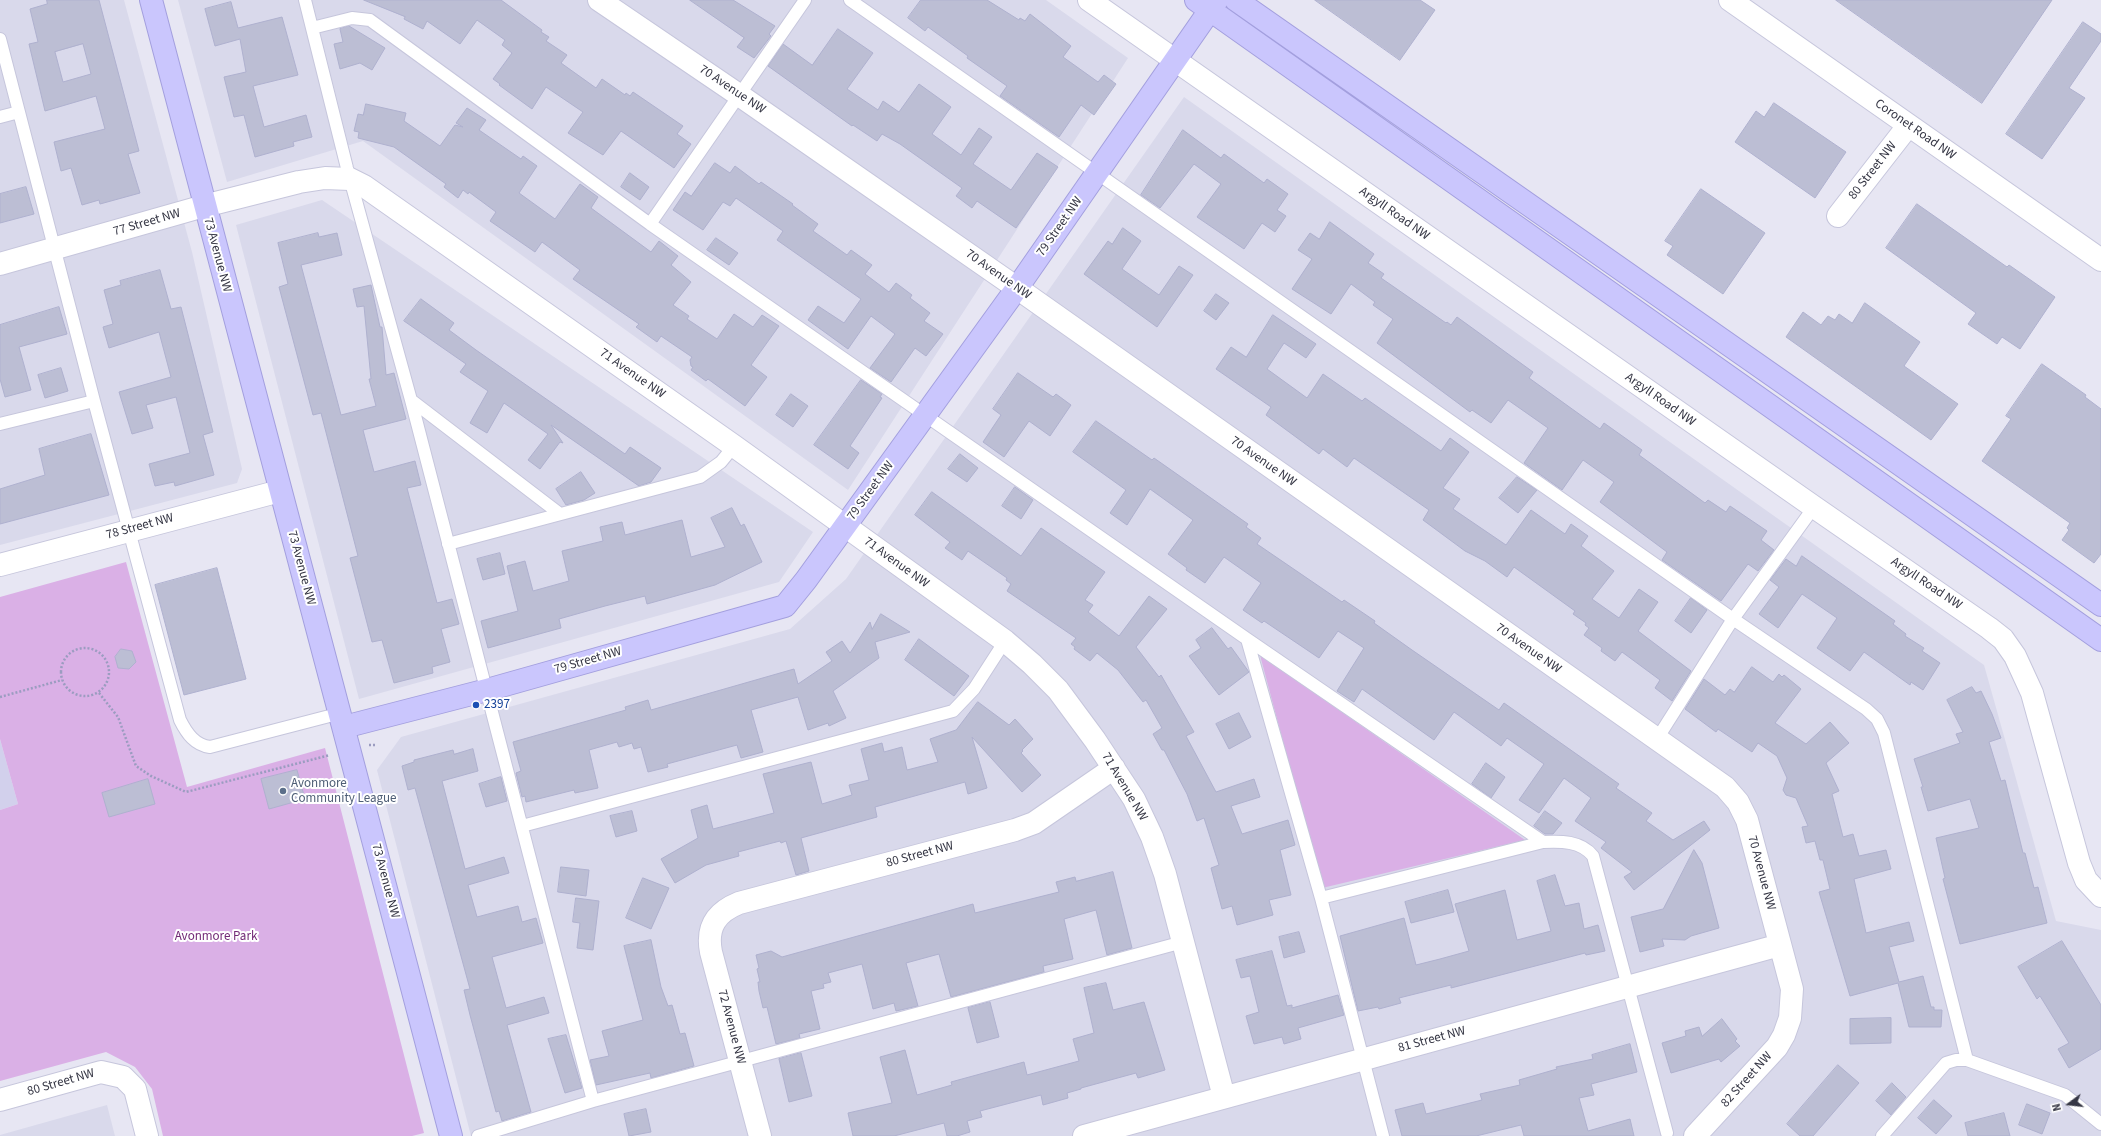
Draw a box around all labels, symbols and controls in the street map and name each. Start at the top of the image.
street label: 70 Avenue NW [696,62,768,118]
street label: Coronet Road NW [1871,96,1959,164]
street label: 80 Street NW [1846,139,1900,203]
street label: Argyll Road NW [1356,184,1432,244]
street label: 79 Street NW [1034,194,1086,260]
street label: 77 Street NW [112,206,182,240]
street label: 73 Avenue NW [200,216,234,294]
street label: 70 Avenue NW [962,247,1034,303]
street label: 71 Avenue NW [596,346,668,402]
street label: Argyll Road NW [1622,370,1698,430]
street label: 70 Avenue NW [1227,434,1299,490]
street label: 79 Street NW [844,458,898,524]
street label: 78 Street NW [105,510,175,544]
street label: 73 Avenue NW [284,529,318,607]
street label: 71 Avenue NW [860,534,932,592]
street label: Argyll Road NW [1887,554,1965,614]
street label: 70 Avenue NW [1492,621,1564,677]
street label: 79 Street NW [553,644,623,678]
place label: 2397 [484,697,510,713]
marker: 2397 [471,700,481,710]
street label: 71 Avenue NW [1098,750,1150,824]
place label: Avonmore Community League [291,776,397,807]
marker: Avonmore Community League [278,786,288,796]
street label: 70 Avenue NW [1744,834,1778,912]
street label: 80 Street NW [885,838,955,872]
street label: 73 Avenue NW [368,842,402,920]
park label: Avonmore Park [175,929,257,945]
street label: 72 Avenue NW [714,988,748,1066]
street label: 81 Street NW [1397,1023,1467,1057]
street label: 82 Street NW [1718,1049,1776,1111]
street label: 80 Street NW [26,1066,96,1100]
north arrow [2049,1084,2089,1124]
text: N [2049,1102,2065,1113]

